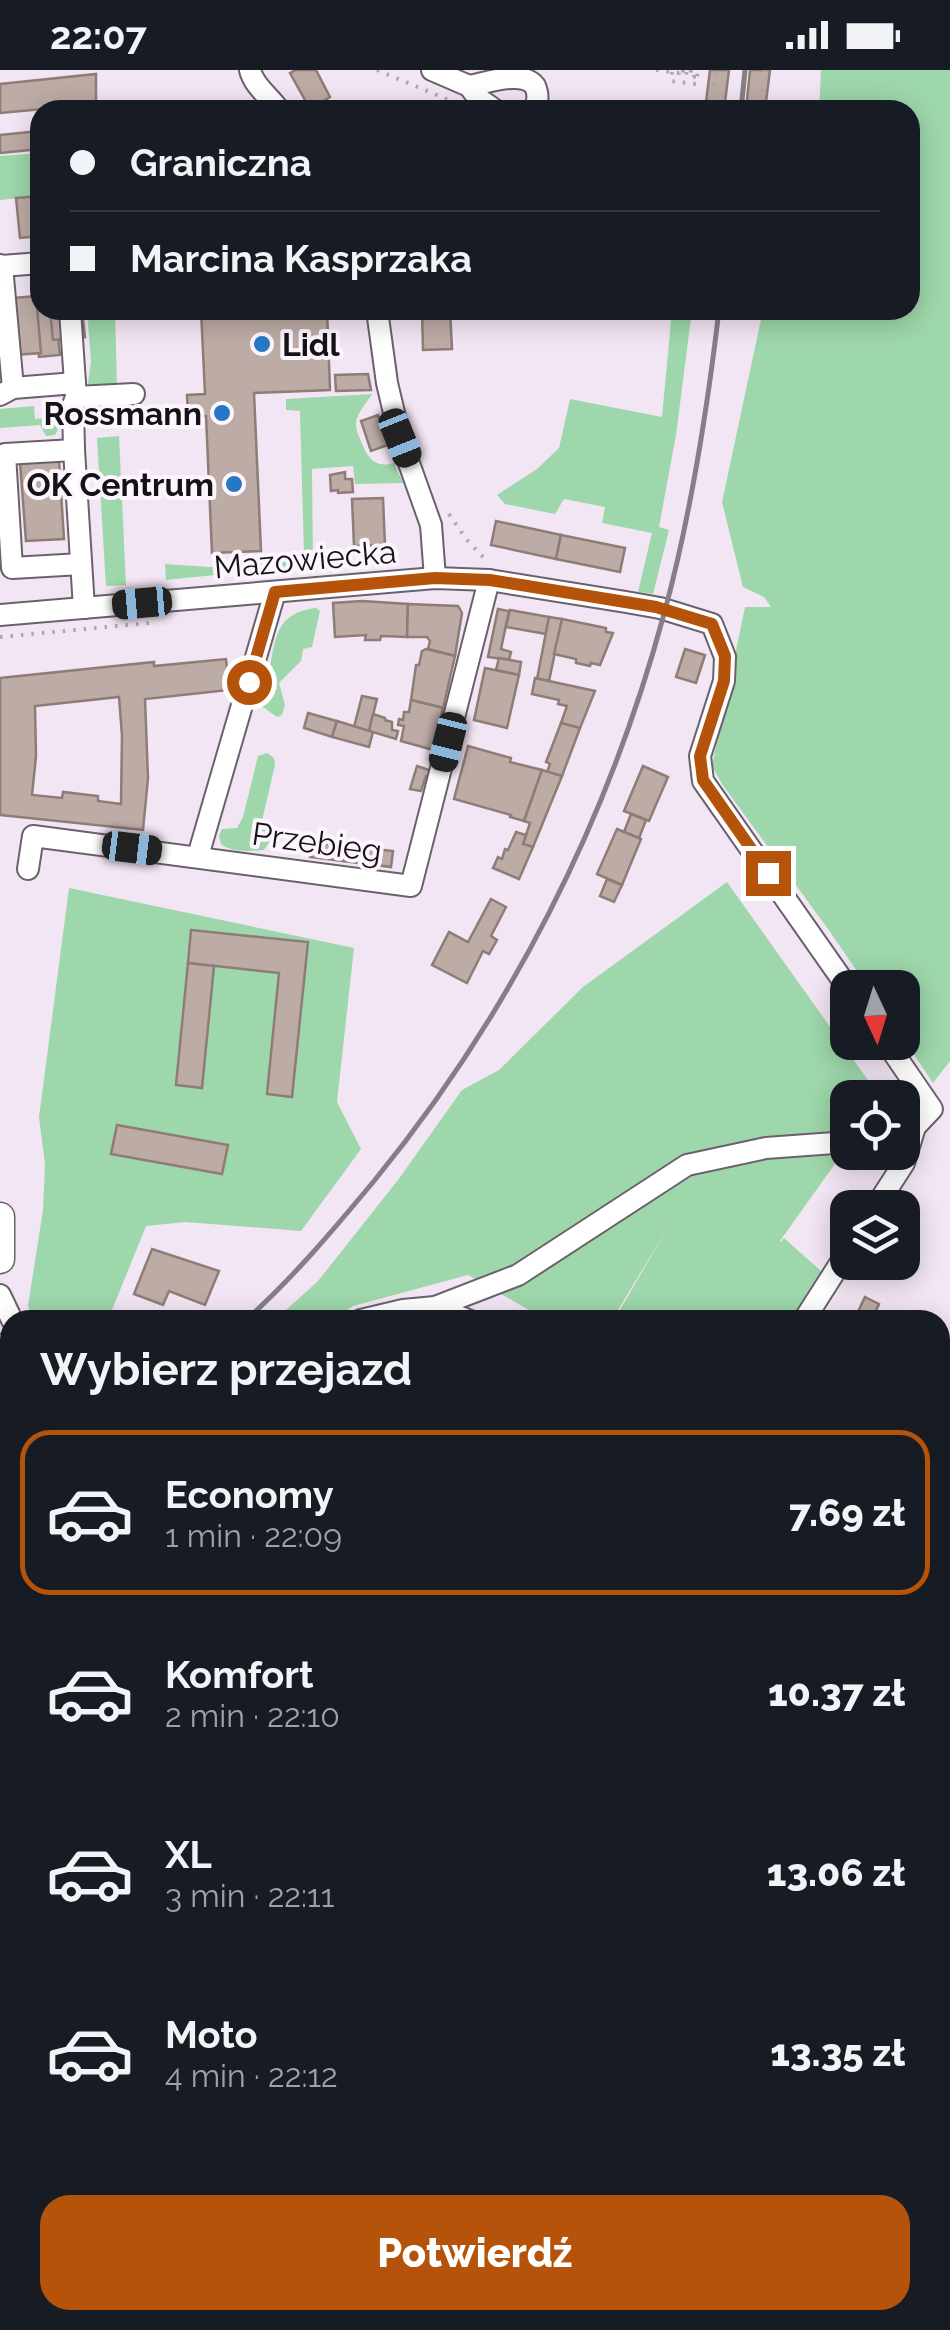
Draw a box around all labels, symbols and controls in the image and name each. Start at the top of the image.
text: 22:07 [50,13,147,58]
text: Graniczna [130,140,312,185]
text: Marcina Kasprzaka [130,236,472,281]
place label: Lidl [282,326,340,363]
marker: Lidl [251,333,273,355]
place label: Rossmann [43,395,202,432]
marker: Rossmann [211,402,233,424]
car [375,405,425,471]
place label: OK Centrum [27,466,214,503]
marker: OK Centrum [223,473,245,495]
street label: Mazowiecka [212,533,398,585]
car [111,585,173,621]
route start [227,660,272,705]
car [426,709,470,775]
street label: Przebieg [250,815,384,869]
car [100,829,164,867]
route end [746,851,791,896]
north arrow [830,970,920,1060]
map controls [830,970,920,1280]
button: locate [830,1080,920,1170]
button: layers [830,1190,920,1280]
text: Wybierz przejazd [40,1343,412,1396]
icon: car [45,1468,135,1558]
text: Economy [165,1472,334,1517]
text: 7.69 zł [789,1490,905,1535]
text: 1 min · 22:09 [165,1517,342,1554]
icon: car [45,1648,135,1738]
text: Komfort [165,1652,314,1697]
text: 10.37 zł [768,1670,905,1715]
text: 2 min · 22:10 [165,1697,340,1734]
icon: car [45,1828,135,1918]
text: XL [165,1832,212,1877]
text: 13.06 zł [767,1850,905,1895]
text: 3 min · 22:11 [165,1877,334,1914]
icon: car [45,2008,135,2098]
text: Moto [165,2012,258,2057]
text: 13.35 zł [770,2030,905,2075]
text: 4 min · 22:12 [165,2057,338,2094]
button: Potwierdź [40,2195,910,2310]

